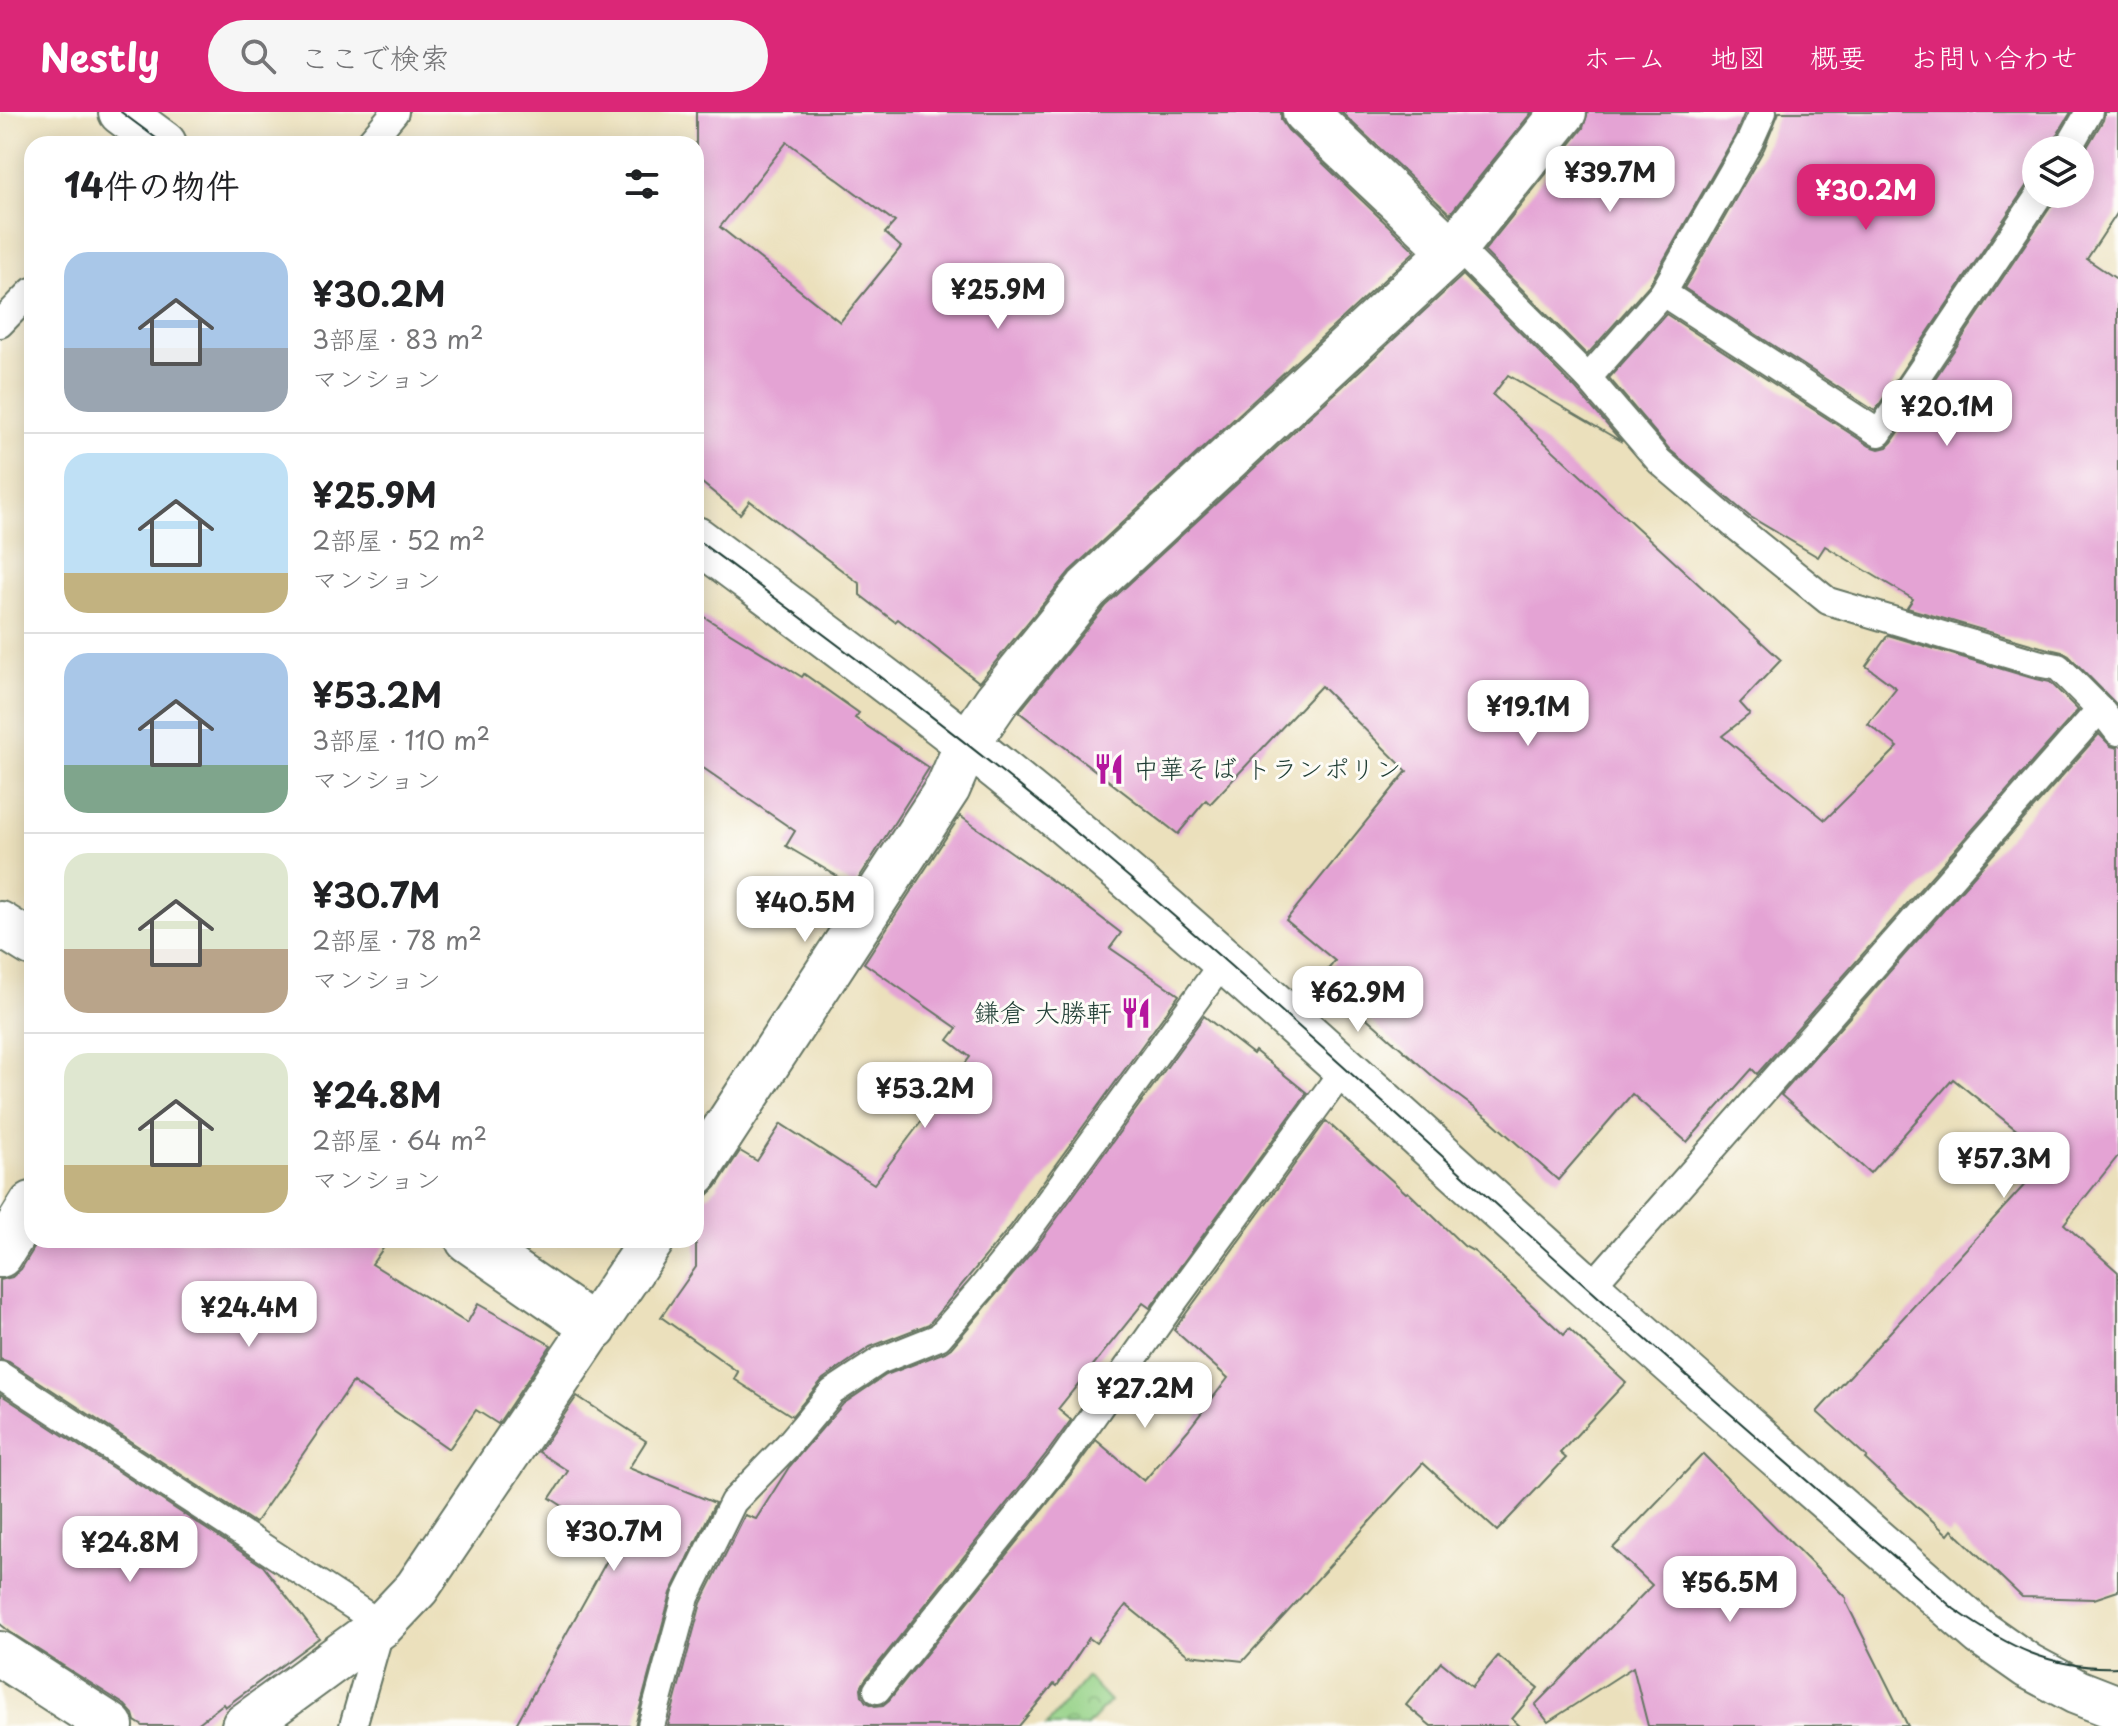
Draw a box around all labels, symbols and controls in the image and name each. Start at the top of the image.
search box [208,20,768,92]
text: Nestly [40,28,160,85]
icon: search [236,34,280,78]
text: ここで検索 [300,34,450,79]
text: ホーム [1583,35,1666,78]
text: 地図 [1710,35,1766,78]
text: 概要 [1810,35,1866,78]
text: お問い合わせ [1910,35,2078,78]
map controls [2022,136,2094,208]
button: layers [2022,136,2094,208]
pin: ¥39.7M [1545,146,1675,214]
text: ¥39.7M [1564,152,1656,191]
text: 14件の物件 [64,158,240,210]
icon: filters [620,162,664,206]
pin: ¥30.2M [1801,164,1931,232]
text: ¥30.2M [1815,170,1917,209]
pin: ¥25.9M [933,263,1063,331]
text: ¥30.2M [312,267,446,319]
text: ¥25.9M [950,269,1046,308]
icon: home [128,284,224,380]
text: 3部屋 · 83 m² [312,319,484,358]
text: マンション [312,358,441,397]
pin: ¥20.1M [1882,380,2012,448]
text: ¥20.1M [1900,386,1994,425]
text: ¥25.9M [312,468,437,520]
icon: home [128,485,224,581]
text: 2部屋 · 52 m² [312,520,485,559]
text: マンション [312,559,441,598]
text: ¥53.2M [312,668,442,720]
pin: ¥19.1M [1463,680,1593,748]
icon: home [128,685,224,781]
text: ¥19.1M [1486,686,1570,725]
text: 3部屋 · 110 m² [312,720,490,759]
place label: 中華そば トランポリン [1133,748,1401,787]
restaurant icon: 中華そば トランポリン [1092,752,1126,786]
text: マンション [312,759,441,798]
text: ¥30.7M [312,868,440,920]
pin: ¥40.5M [740,876,870,944]
text: ¥40.5M [755,882,855,921]
icon: home [128,885,224,981]
text: 2部屋 · 78 m² [312,920,482,959]
text: マンション [312,959,441,998]
pin: ¥62.9M [1293,966,1423,1034]
text: ¥62.9M [1310,972,1406,1011]
place label: 鎌倉 大勝軒 [974,992,1112,1031]
restaurant icon: 鎌倉 大勝軒 [1119,996,1153,1030]
pin: ¥53.2M [860,1062,990,1130]
text: ¥24.8M [312,1068,442,1120]
text: ¥53.2M [875,1068,975,1107]
icon: home [128,1085,224,1181]
text: 2部屋 · 64 m² [312,1120,487,1159]
pin: ¥57.3M [1939,1132,2069,1200]
text: ¥57.3M [1957,1138,2051,1177]
text: マンション [312,1159,441,1198]
pin: ¥24.4M [184,1281,314,1349]
text: ¥24.4M [200,1287,298,1326]
pin: ¥27.2M [1080,1362,1210,1430]
text: ¥27.2M [1096,1368,1194,1407]
pin: ¥30.7M [549,1505,679,1573]
text: ¥30.7M [565,1511,663,1550]
pin: ¥24.8M [65,1516,195,1584]
text: ¥24.8M [80,1522,180,1561]
pin: ¥56.5M [1665,1556,1795,1624]
text: ¥56.5M [1681,1562,1779,1601]

